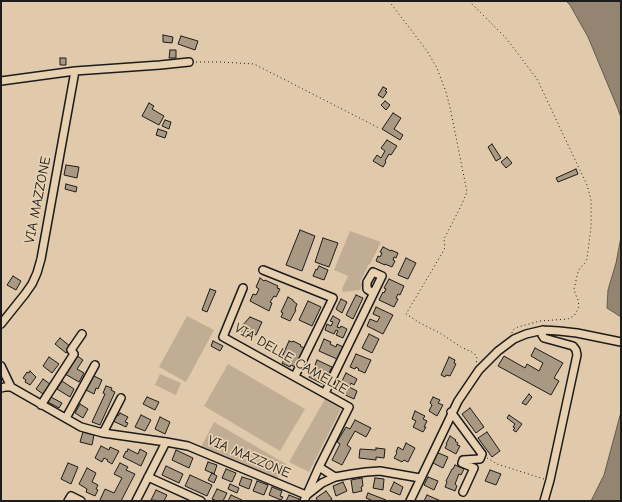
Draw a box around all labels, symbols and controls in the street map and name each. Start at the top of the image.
street label: VIA MAZZONE [21,155,55,245]
street label: VIA DELLE CAMELIE [231,320,351,398]
street label: VIA MAZZONE [205,432,293,482]

